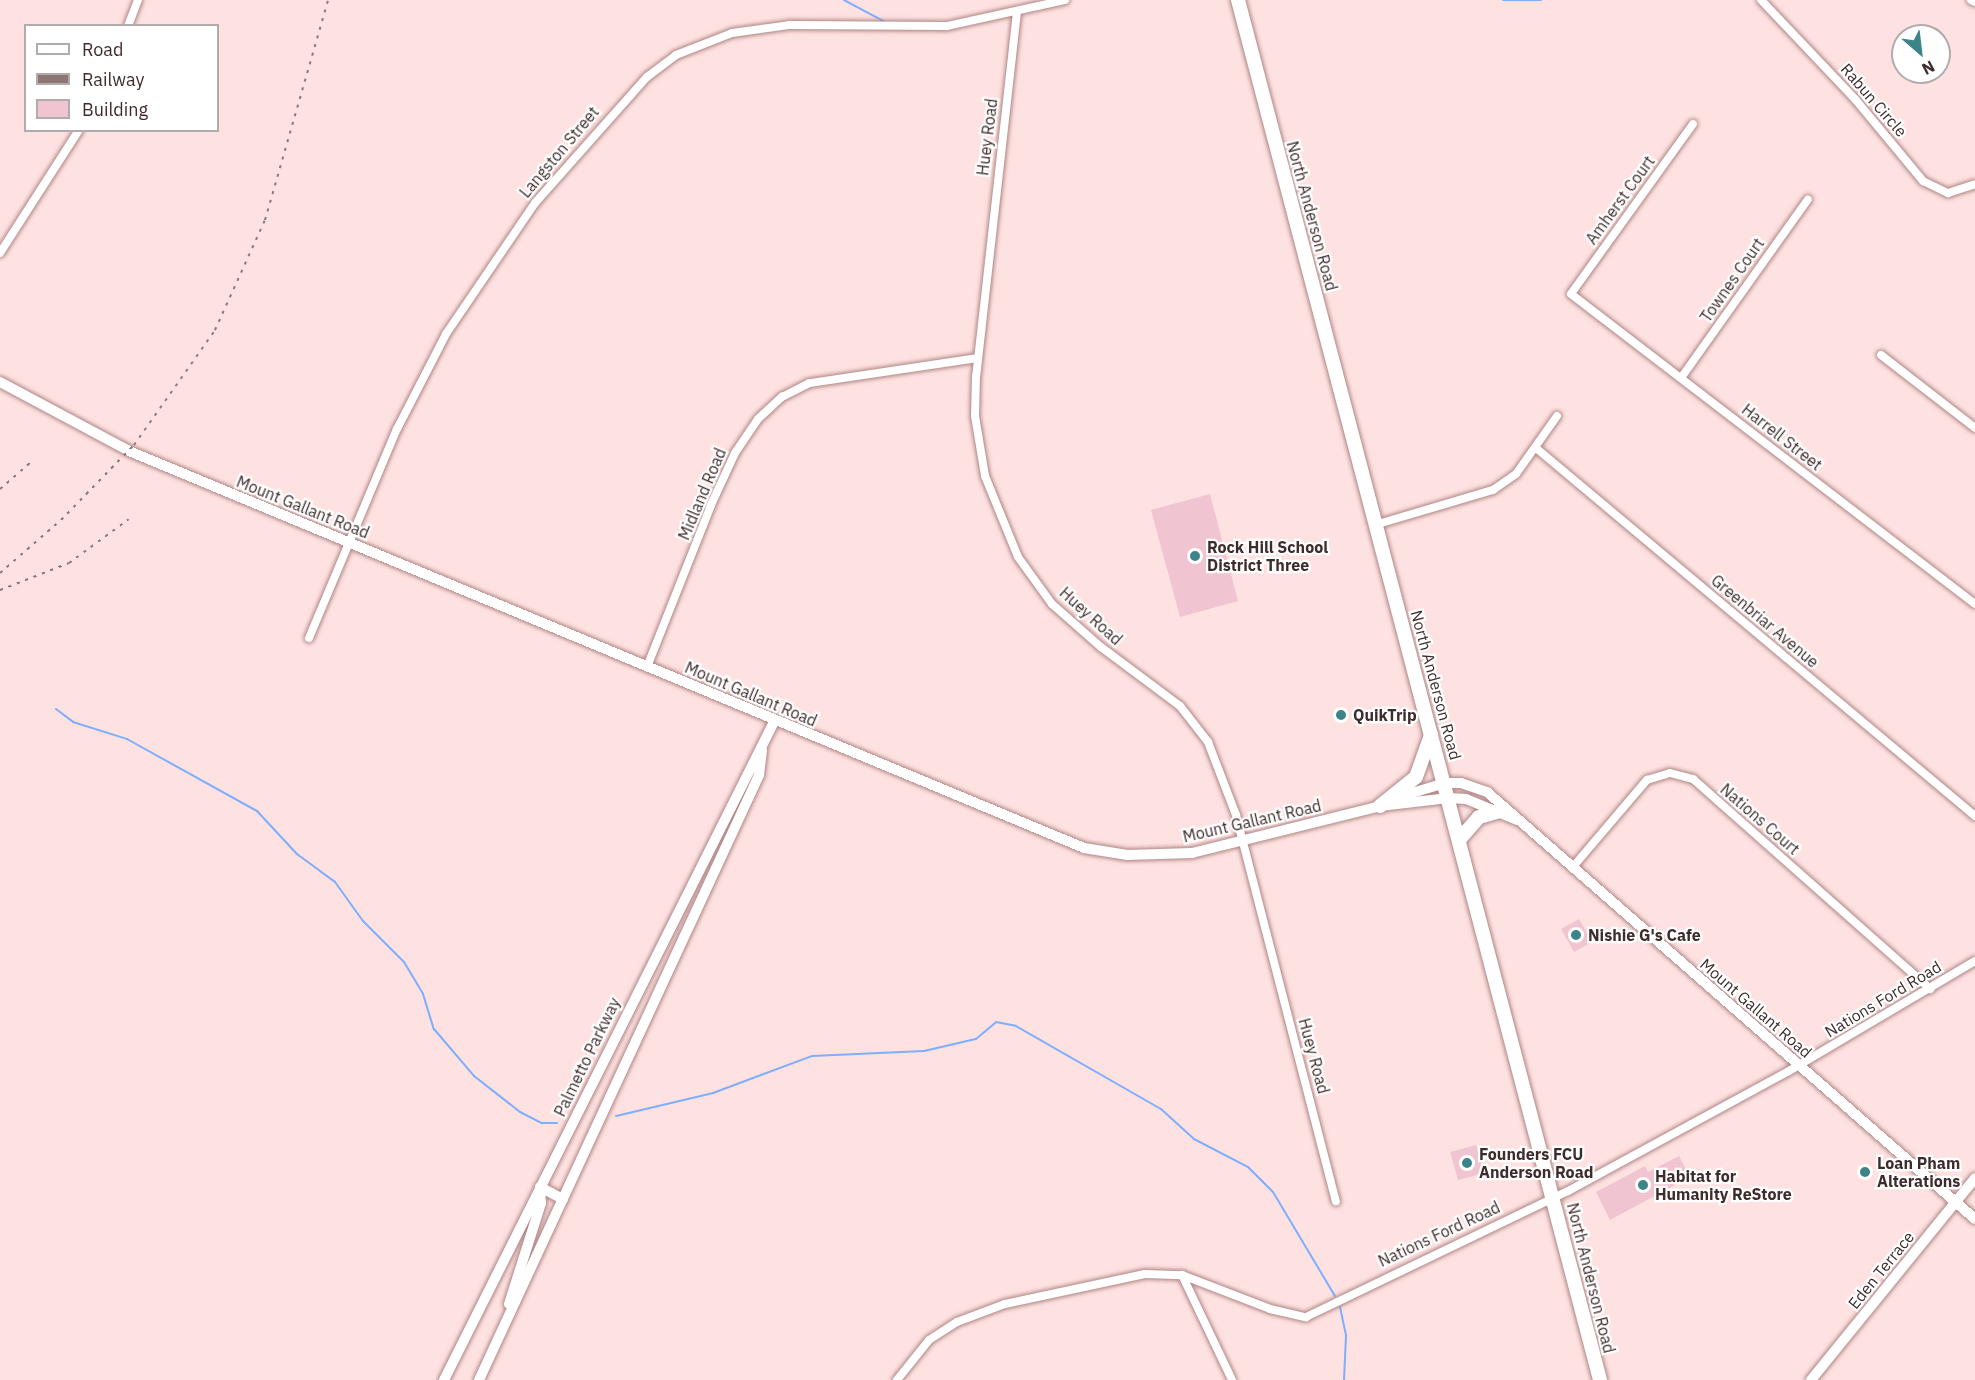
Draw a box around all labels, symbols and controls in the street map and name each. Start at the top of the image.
legend [24,24,219,132]
north arrow [1891,24,1951,84]
text: Road [82,38,123,61]
text: N [1919,57,1938,80]
street label: Rabun Circle [1837,59,1911,141]
text: Railway [82,68,144,91]
street label: Huey Road [973,97,1001,177]
text: Building [82,98,148,121]
street label: Langston Street [515,103,603,201]
street label: North Anderson Road [1283,139,1341,293]
street label: Amherst Court [1581,152,1659,248]
street label: Townes Court [1696,234,1768,326]
street label: Harrell Street [1738,400,1826,474]
street label: Midland Road [674,445,730,543]
street label: Mount Gallant Road [234,472,372,542]
place label: Rock Hill School District Three [1207,537,1328,575]
marker: Rock Hill School District Three [1188,549,1202,563]
street label: Greenbriar Avenue [1707,570,1823,672]
street label: Huey Road [1056,583,1126,649]
street label: North Anderson Road [1407,608,1465,762]
street label: Mount Gallant Road [682,657,820,731]
place label: QuikTrip [1353,705,1417,725]
marker: QuikTrip [1334,708,1348,722]
street label: Nations Court [1716,779,1804,859]
street label: Mount Gallant Road [1181,796,1323,846]
place label: Nishie G's Cafe [1588,925,1701,945]
marker: Nishie G's Cafe [1569,928,1583,942]
street label: Mount Gallant Road [1696,954,1816,1062]
street label: Nations Ford Road [1821,957,1945,1041]
street label: Palmetto Parkway [550,994,624,1120]
street label: Huey Road [1295,1016,1333,1096]
place label: Founders FCU Anderson Road [1479,1144,1593,1182]
place label: Loan Pham Alterations [1877,1153,1960,1191]
marker: Founders FCU Anderson Road [1460,1156,1474,1170]
marker: Loan Pham Alterations [1858,1165,1872,1179]
place label: Habitat for Humanity ReStore [1655,1166,1792,1204]
marker: Habitat for Humanity ReStore [1636,1178,1650,1192]
street label: Nations Ford Road [1375,1197,1503,1271]
street label: North Anderson Road [1563,1201,1619,1355]
street label: Eden Terrace [1844,1227,1918,1313]

